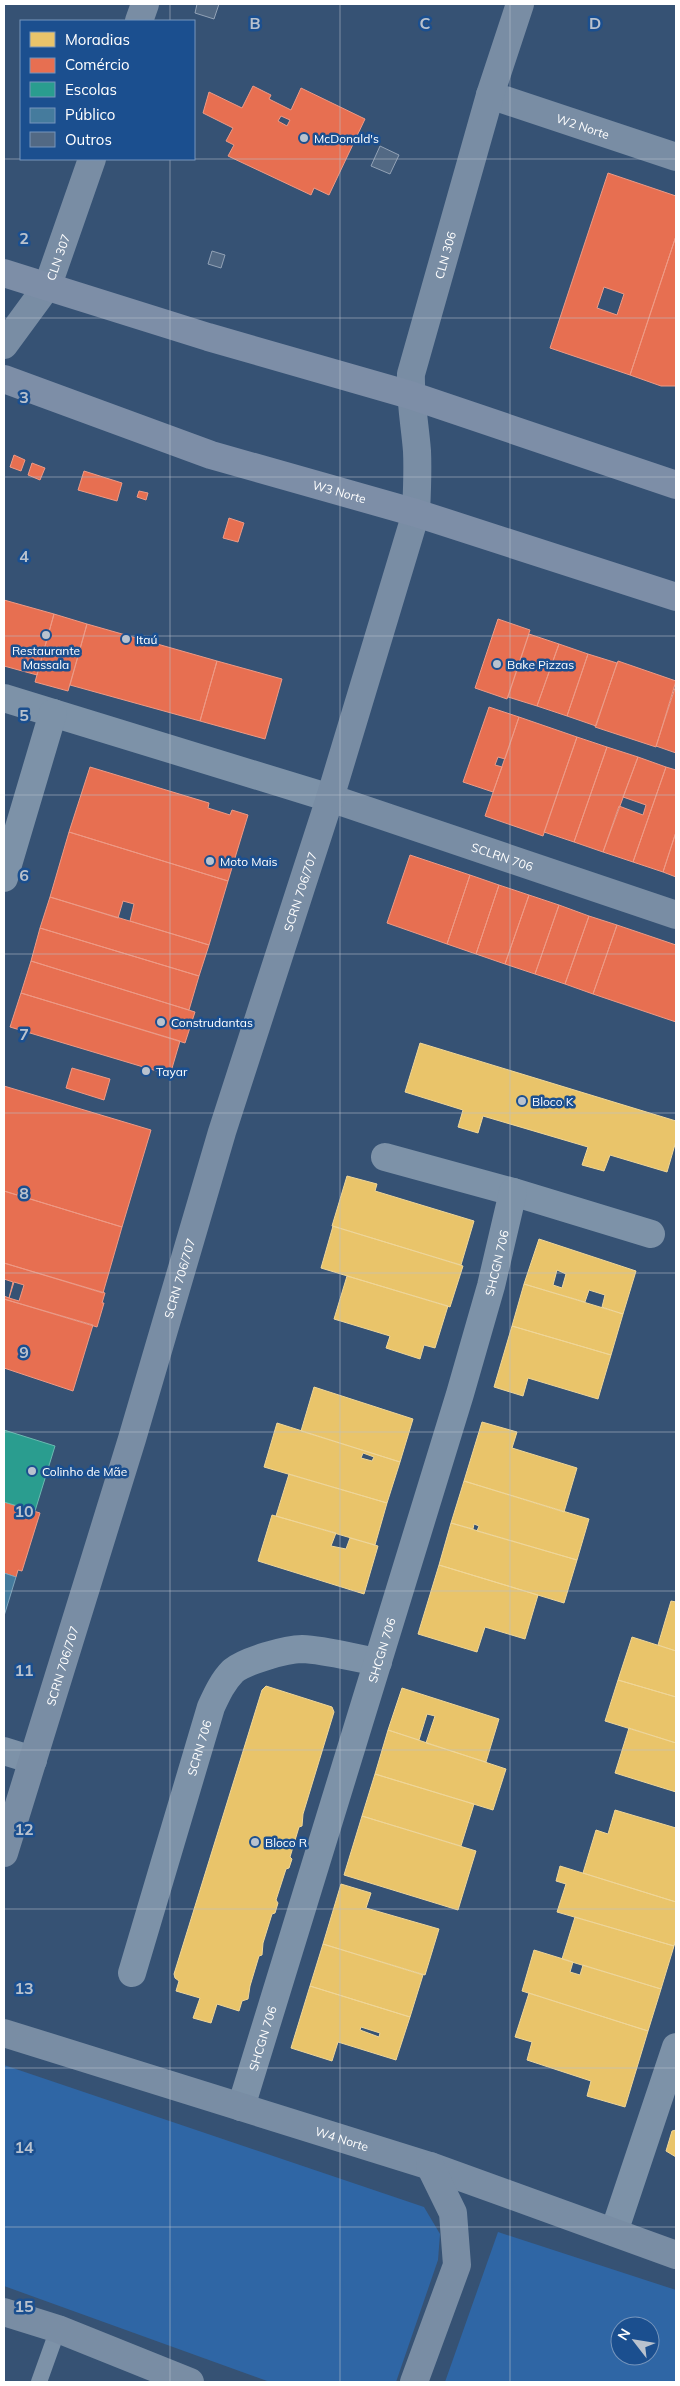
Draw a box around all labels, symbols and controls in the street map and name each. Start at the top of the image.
text: B [249,13,261,33]
text: C [420,13,431,33]
text: D [589,13,601,33]
legend [20,20,195,160]
text: Moradias [65,30,130,49]
text: Comércio [65,55,130,74]
text: Escolas [65,80,117,99]
text: Público [65,105,115,124]
street label: W2 Norte [555,110,611,142]
text: Outros [65,130,112,149]
place label: McDonald's [314,131,379,146]
marker: McDonald's [298,132,310,144]
text: 2 [19,228,29,248]
street label: CLN 306 [431,230,459,280]
street label: CLN 307 [43,232,73,282]
text: 3 [19,387,29,407]
street label: W3 Norte [311,477,368,506]
text: 4 [19,546,29,566]
marker: Restaurante Massala [40,629,52,641]
place label: Itaú [136,632,157,647]
marker: Itaú [120,633,132,645]
place label: Restaurante Massala [12,643,80,672]
place label: Bake Pizzas [507,657,574,672]
marker: Bake Pizzas [491,658,503,670]
text: 5 [19,705,29,725]
street label: SCLRN 706 [470,839,535,874]
street label: SCRN 706/707 [280,850,320,933]
place label: Moto Mais [220,854,278,869]
marker: Moto Mais [204,855,216,867]
text: 6 [19,865,29,885]
place label: Construdantas [171,1015,253,1030]
marker: Construdantas [155,1016,167,1028]
text: 7 [19,1024,29,1044]
place label: Tayar [156,1064,188,1079]
marker: Tayar [140,1065,152,1077]
place label: Bloco K [532,1094,574,1109]
marker: Bloco K [516,1095,528,1107]
text: 8 [19,1183,29,1203]
street label: SHCGN 706 [481,1228,511,1297]
street label: SCRN 706/707 [160,1236,198,1320]
text: 9 [19,1342,29,1362]
place label: Colinho de Mãe [42,1464,127,1479]
marker: Colinho de Mãe [26,1465,38,1477]
text: 10 [14,1501,34,1521]
street label: SHCGN 706 [364,1616,398,1684]
street label: SCRN 706/707 [43,1624,81,1708]
text: 11 [14,1660,34,1680]
street label: SCRN 706 [183,1718,214,1778]
text: 12 [14,1819,34,1839]
place label: Bloco R [265,1835,307,1850]
marker: Bloco R [249,1836,261,1848]
text: 13 [14,1978,34,1998]
street label: SHCGN 706 [245,2004,279,2072]
street label: W4 Norte [313,2123,370,2154]
text: 14 [14,2137,34,2157]
text: 15 [14,2296,34,2316]
north arrow [610,2316,660,2366]
text: N [613,2325,634,2343]

